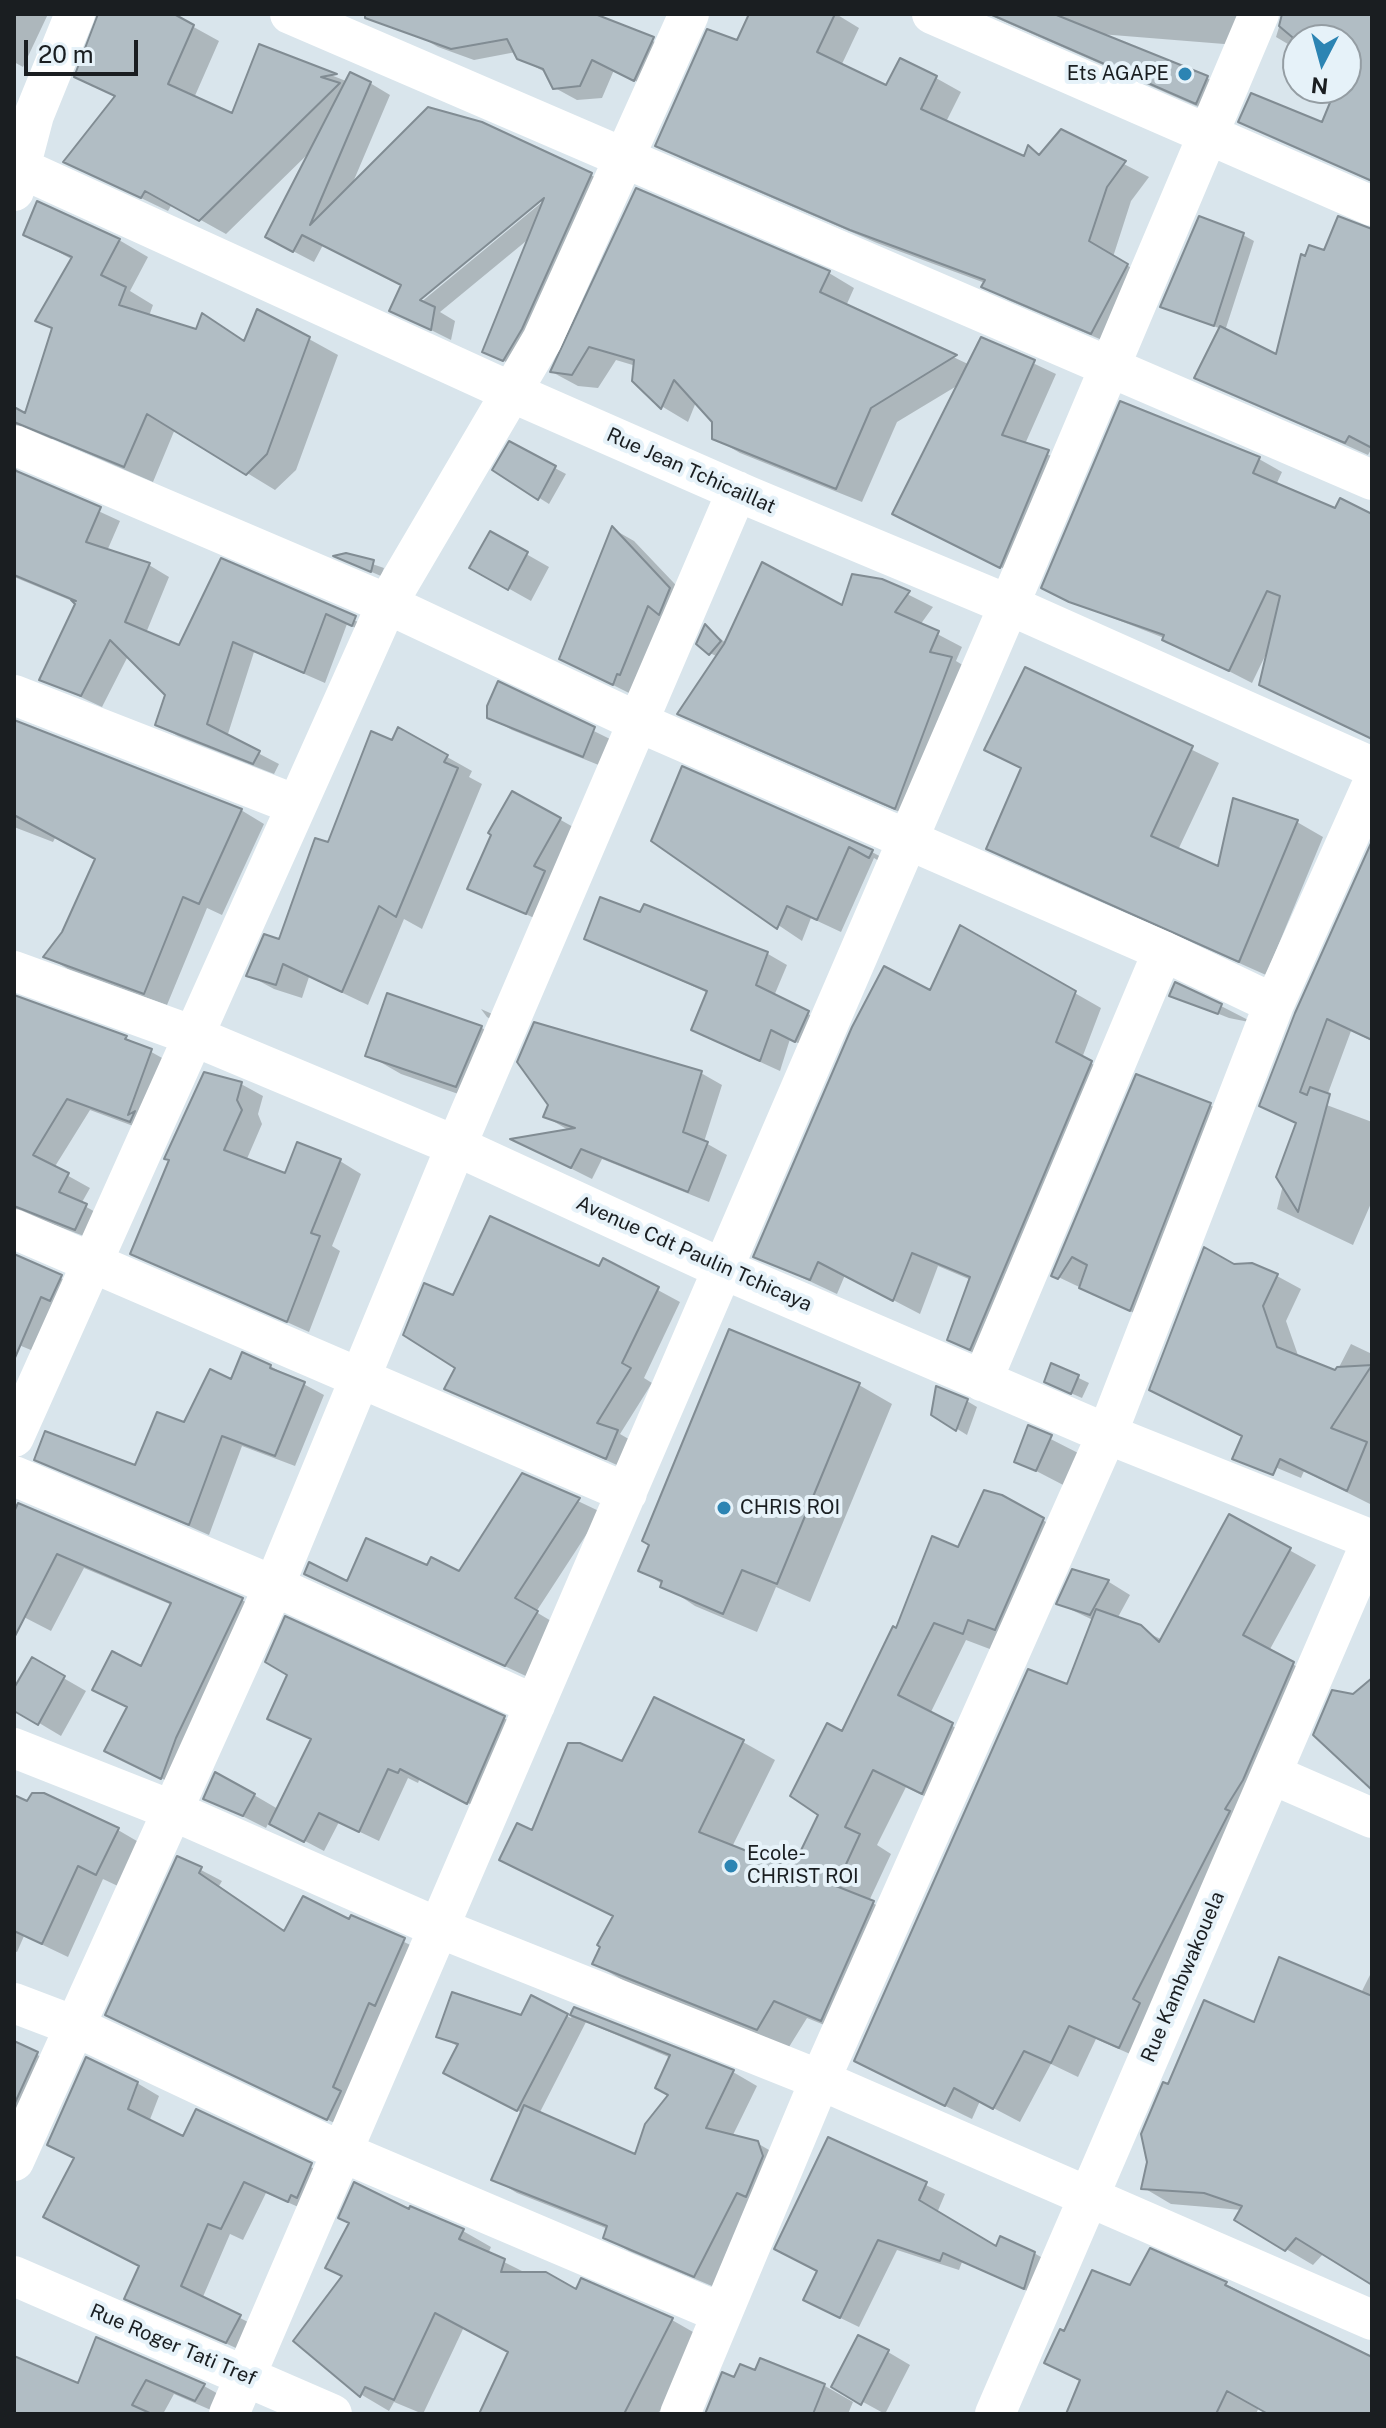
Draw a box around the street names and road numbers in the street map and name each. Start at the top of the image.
street label: Rue Jean Tchicaillat [603,423,779,519]
street label: Avenue Cdt Paulin Tchicaya [572,1191,816,1317]
street label: Rue Kambwakouela [1136,1888,1230,2066]
street label: Rue Roger Tati Tref [86,2299,260,2391]

